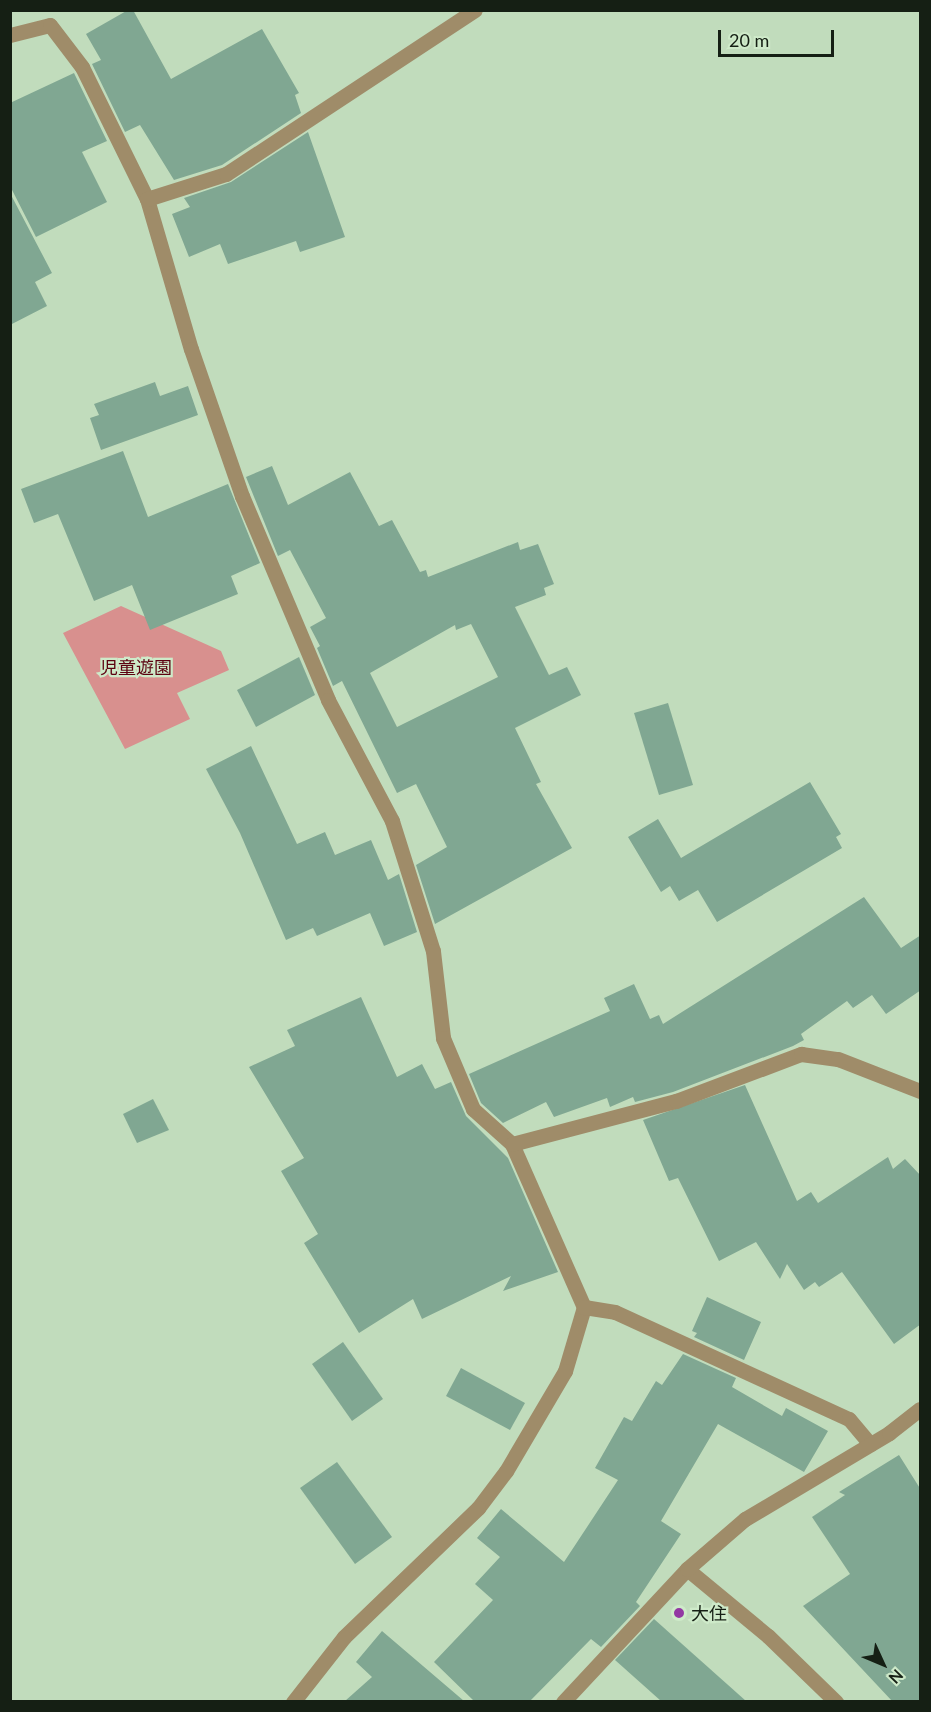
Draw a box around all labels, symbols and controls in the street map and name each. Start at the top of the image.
scale bar [721,18,836,56]
text: 20 m [729,29,769,51]
park label: 児童遊園 [100,656,172,678]
place label: 大住 [691,1602,727,1624]
marker: 大住 [672,1606,686,1620]
north arrow [853,1634,913,1694]
text: N [885,1666,907,1688]

